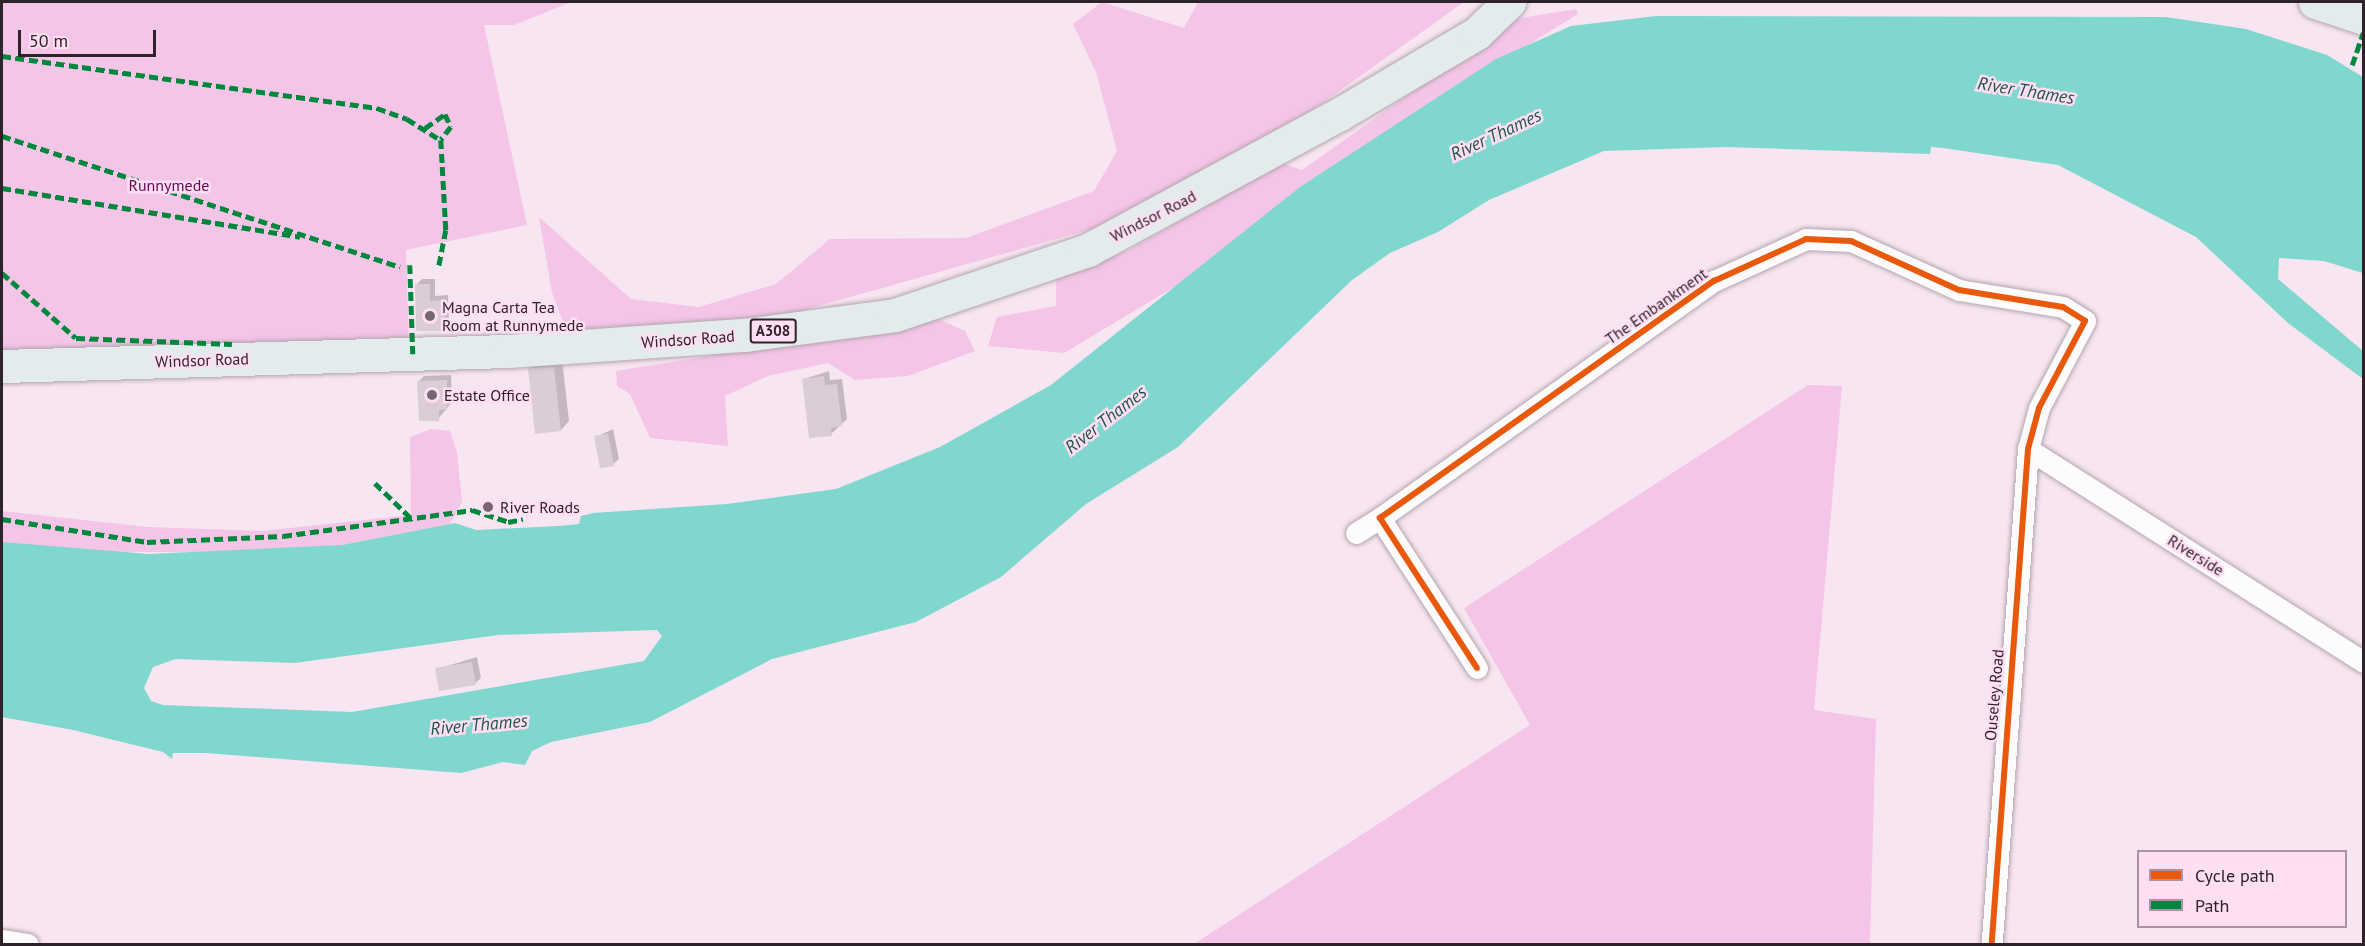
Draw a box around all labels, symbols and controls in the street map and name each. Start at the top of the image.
scale bar [21,18,159,56]
text: 50 m [29,29,68,52]
water label: River Thames [1976,73,2076,109]
water label: River Thames [1447,104,1545,166]
park label: Runnymede [129,175,209,195]
street label: Windsor Road [1107,186,1199,246]
street label: The Embankment [1601,264,1711,348]
place label: Magna Carta Tea Room at Runnymede [442,297,584,335]
marker: Magna Carta Tea Room at Runnymede [423,309,437,323]
road number: A308 [749,319,797,343]
street label: Windsor Road [641,326,735,352]
street label: Windsor Road [155,349,249,371]
water label: River Thames [1061,381,1151,459]
place label: Estate Office [444,385,530,405]
marker: Estate Office [425,388,439,402]
place label: River Roads [500,497,580,517]
marker: River Roads [481,500,495,514]
street label: Riverside [2164,530,2228,580]
street label: Ouseley Road [1980,648,2008,742]
water label: River Thames [429,710,529,740]
legend [2137,850,2347,928]
text: Cycle path [2195,864,2275,887]
text: Path [2195,894,2229,917]

